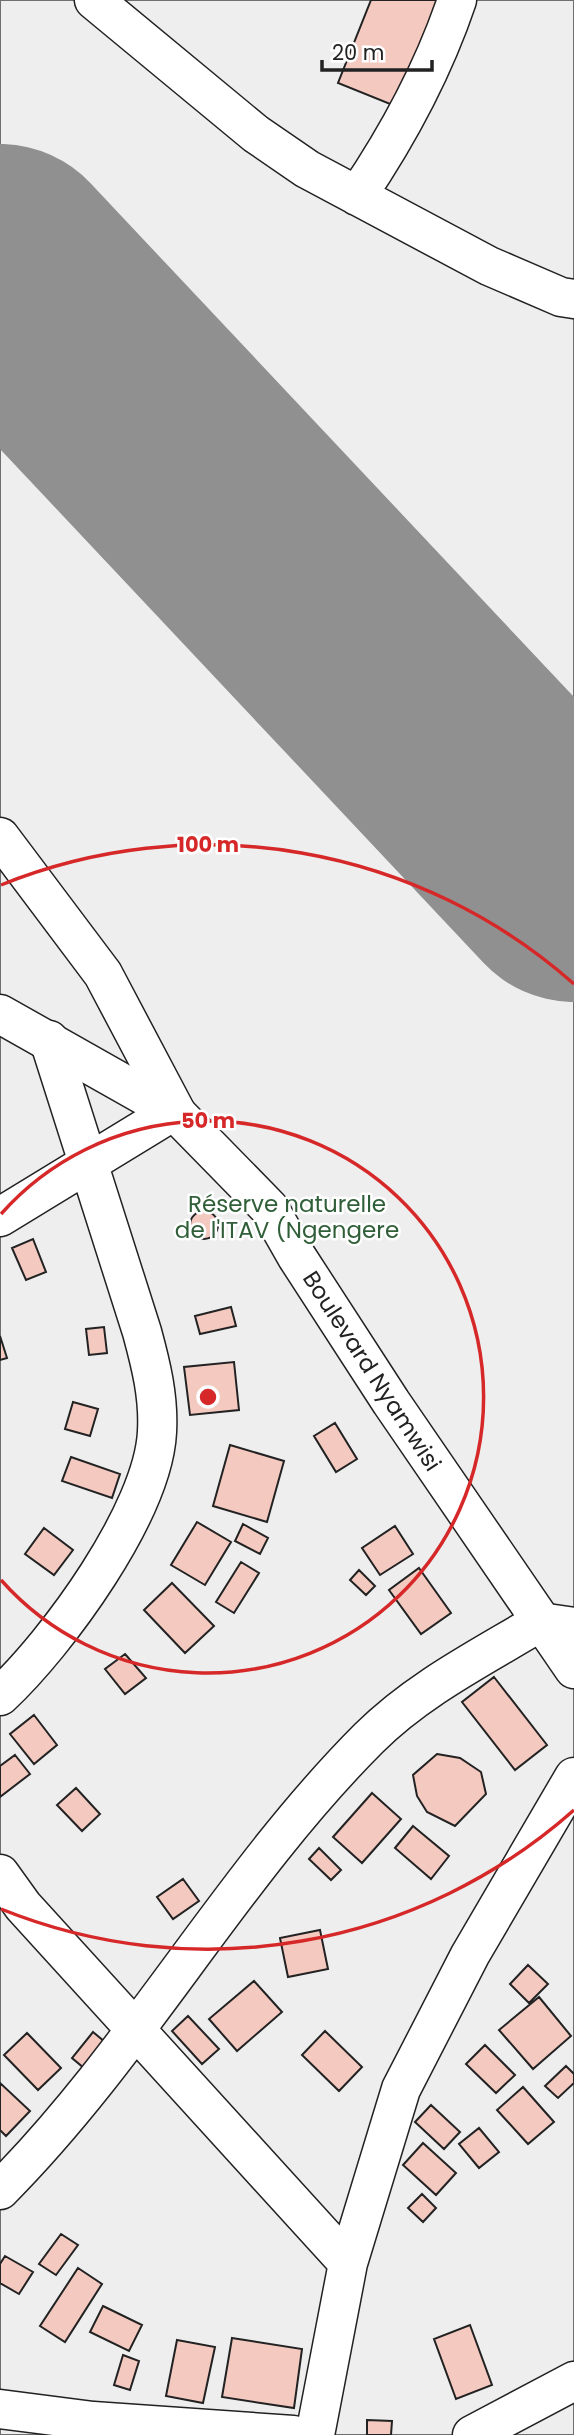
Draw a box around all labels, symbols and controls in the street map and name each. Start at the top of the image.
scale bar [322,28,432,72]
text: 20 m [332,38,385,67]
text: 100 m [177,830,239,859]
text: 50 m [181,1106,235,1135]
park label: Réserve naturelle de l'ITAV (Ngengere [175,1188,399,1246]
street label: Boulevard Nyamwisi [295,1265,449,1477]
centre of rings [196,1385,220,1409]

